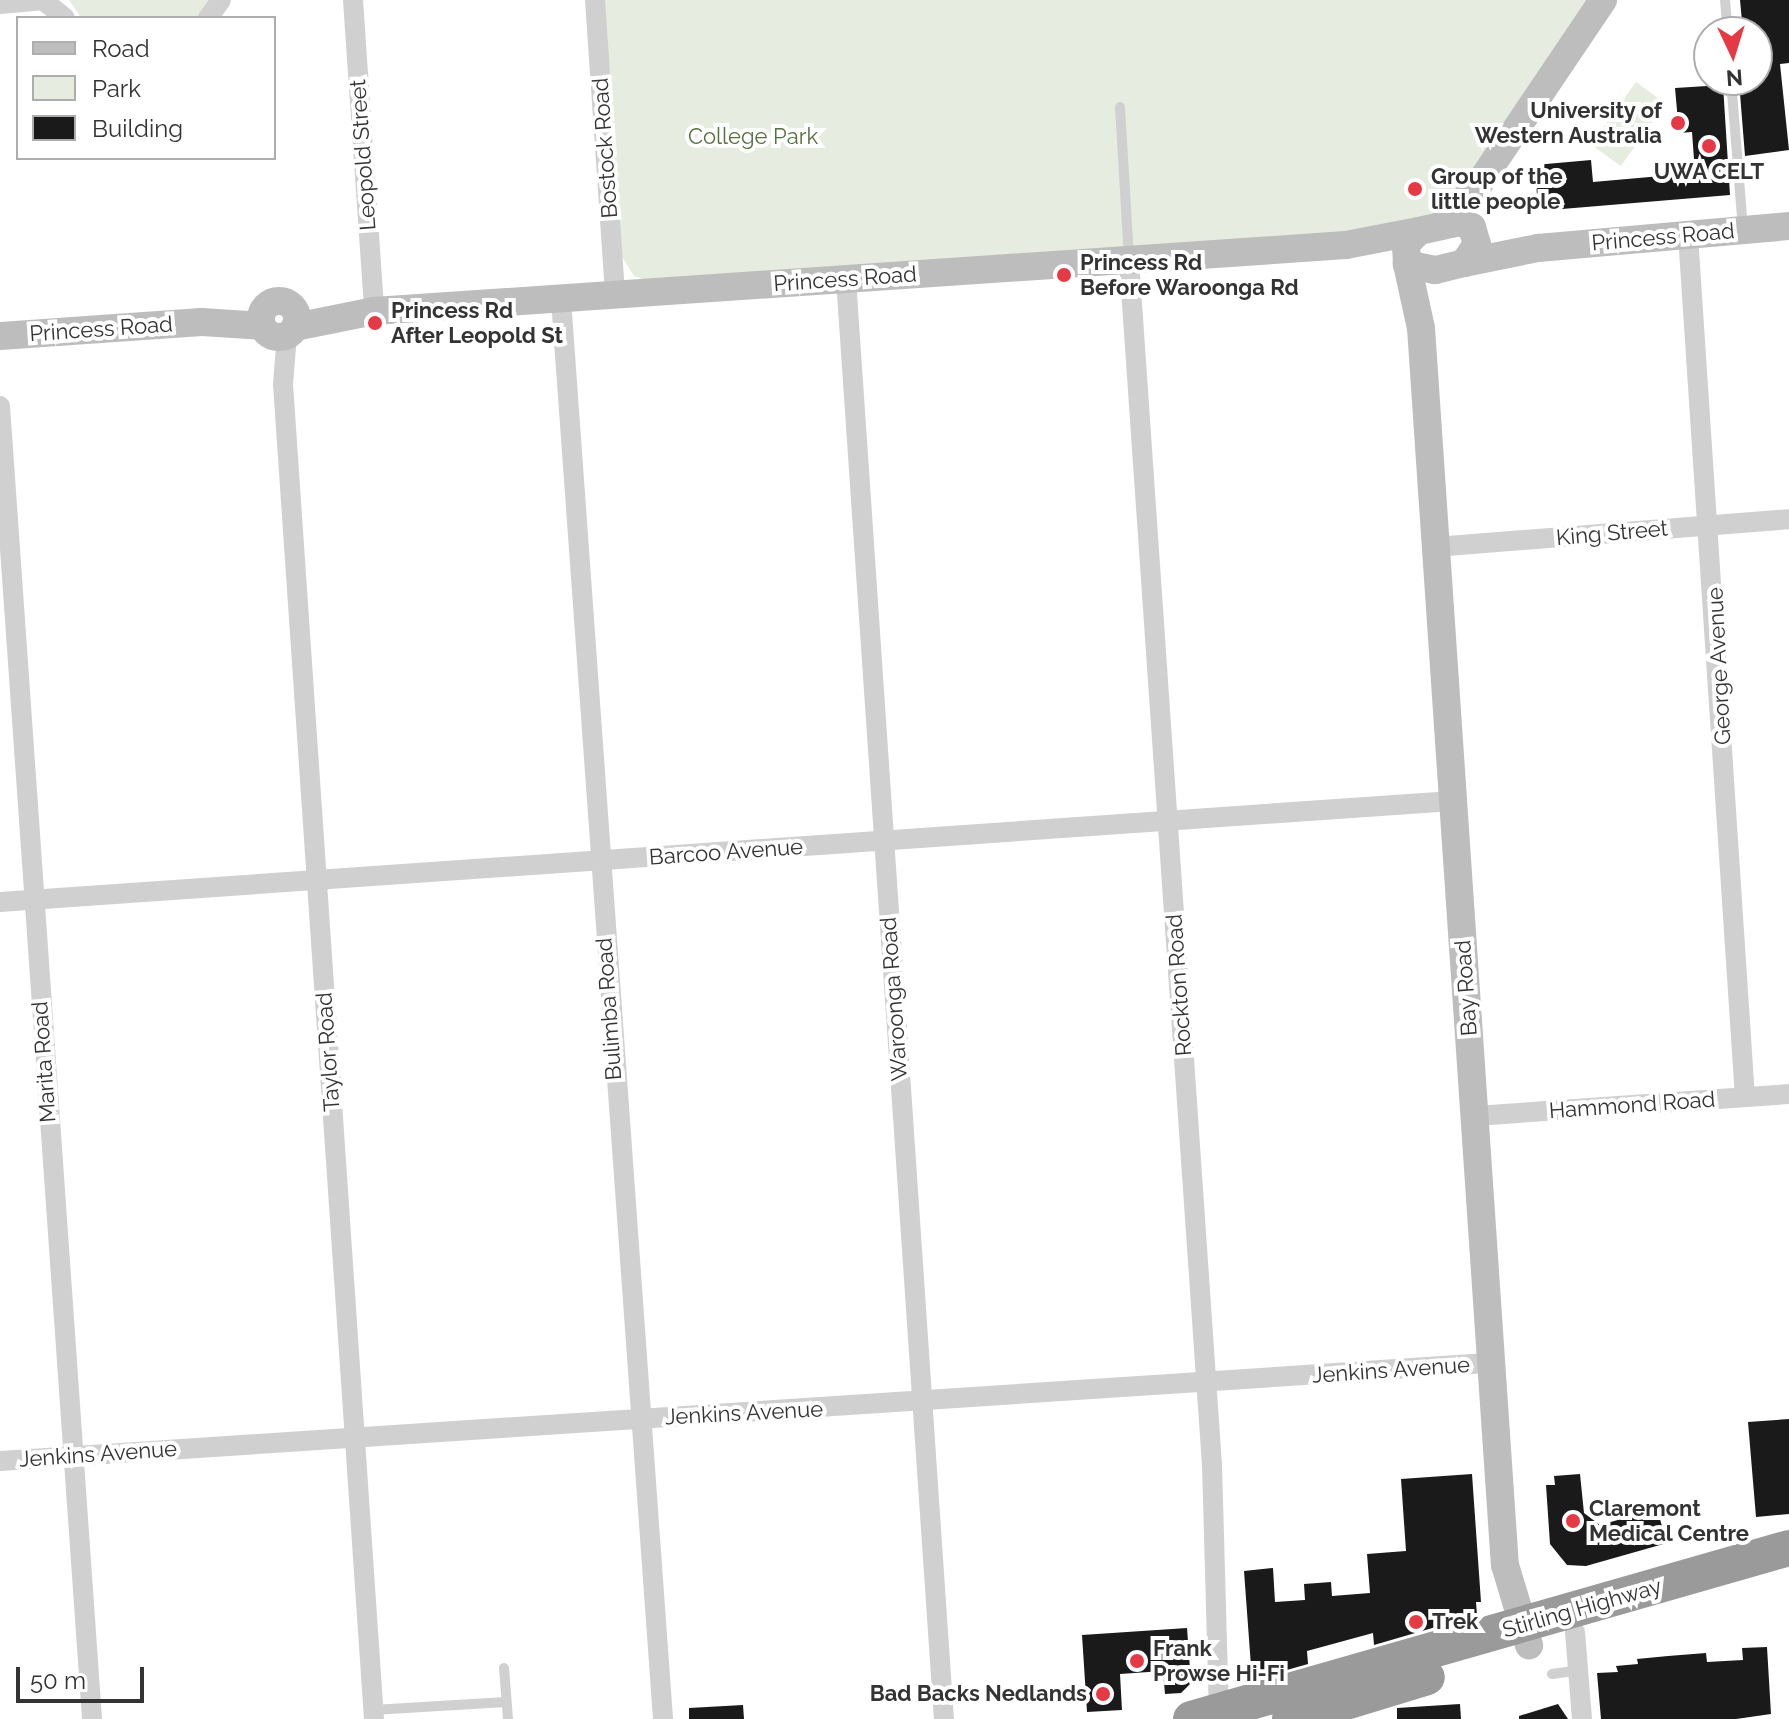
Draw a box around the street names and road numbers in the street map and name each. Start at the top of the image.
street label: Bostock Road [587,77,623,219]
street label: Leopold Street [345,79,381,231]
street label: Princess Road [1590,218,1736,256]
street label: Princess Road [772,261,918,297]
street label: Princess Road [28,311,174,347]
street label: King Street [1555,515,1669,551]
street label: George Avenue [1702,586,1736,746]
street label: Barcoo Avenue [648,833,804,871]
street label: Rockton Road [1161,913,1197,1057]
street label: Waroonga Road [875,916,913,1082]
street label: Bulimba Road [591,937,627,1081]
street label: Bay Road [1449,939,1483,1037]
street label: Taylor Road [311,991,345,1113]
street label: Marita Road [27,1001,61,1123]
street label: Hammond Road [1548,1086,1716,1124]
street label: Jenkins Avenue [1311,1351,1471,1389]
street label: Jenkins Avenue [664,1396,824,1430]
street label: Jenkins Avenue [18,1435,178,1473]
street label: Stirling Highway [1499,1573,1665,1643]

